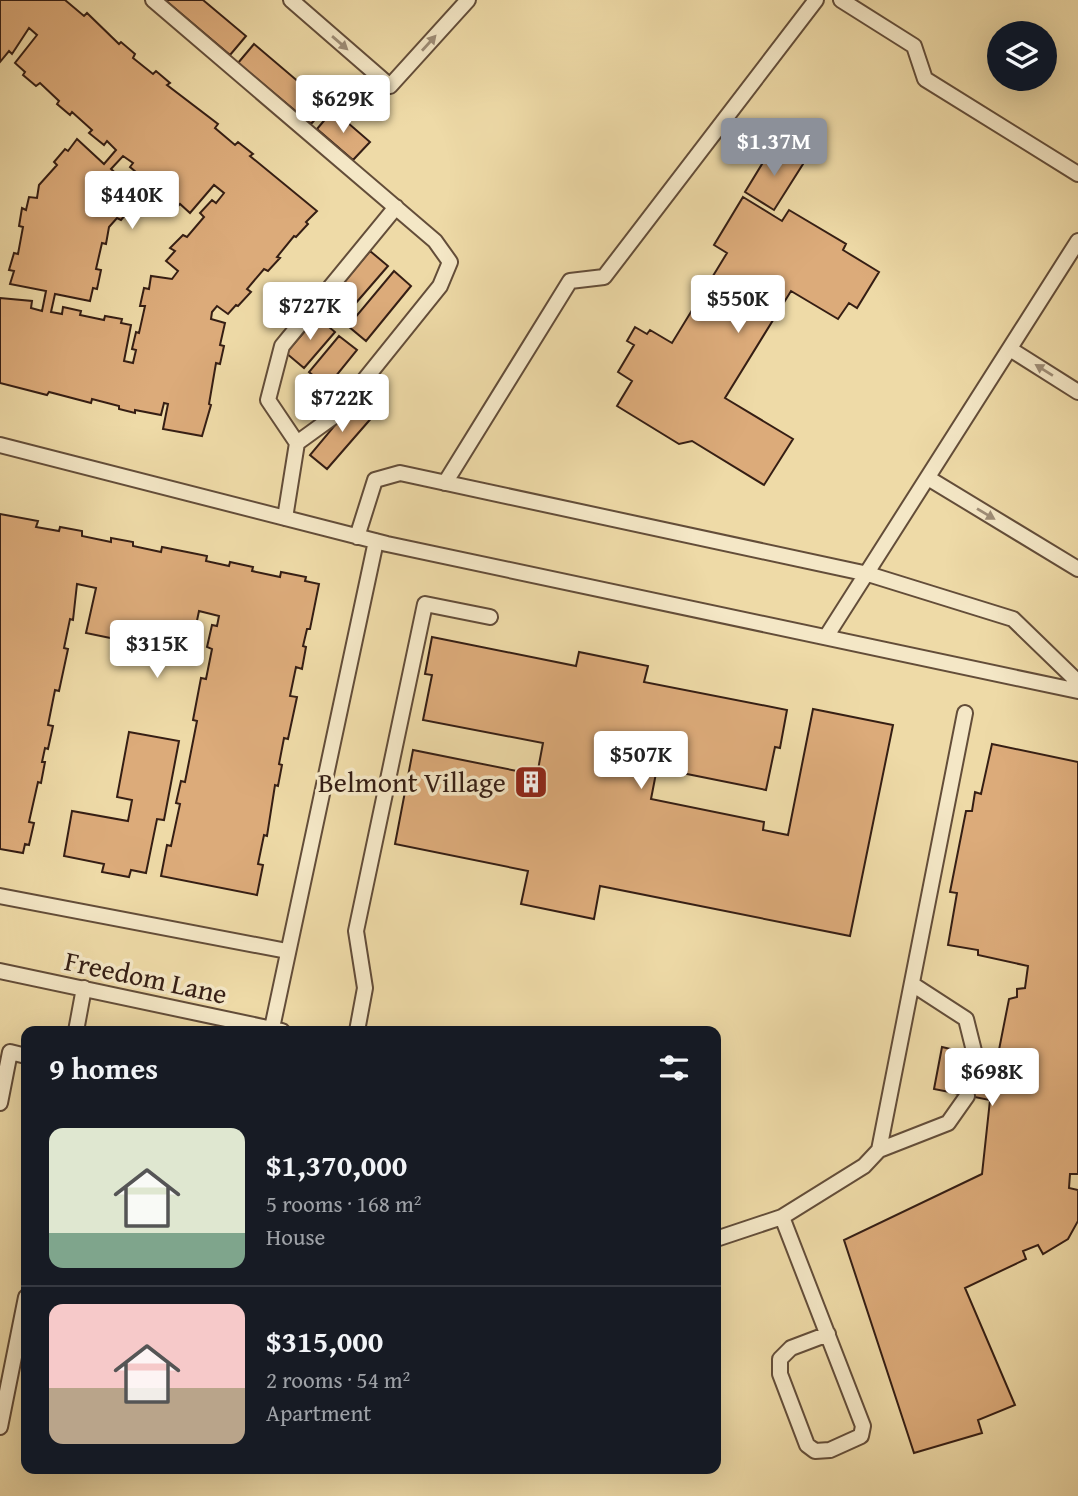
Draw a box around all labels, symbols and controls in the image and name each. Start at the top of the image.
map controls [987,21,1057,91]
button: layers [987,21,1057,91]
one-way arrow [331,35,349,51]
one-way arrow [420,35,436,52]
pin: $629K [294,76,392,135]
text: $629K [312,81,374,114]
pin: $1.37M [717,118,831,178]
text: $1.37M [737,124,811,157]
pin: $440K [83,172,181,231]
text: $440K [101,177,163,210]
pin: $550K [689,276,787,335]
text: $550K [707,281,769,314]
pin: $727K [261,282,359,342]
text: $727K [279,288,341,321]
one-way arrow [1034,364,1054,377]
pin: $722K [293,374,391,434]
text: $722K [311,380,373,413]
one-way arrow [977,507,996,520]
pin: $315K [108,620,206,680]
text: $315K [126,626,188,659]
pin: $507K [592,732,690,791]
text: $507K [610,737,672,770]
place label: Belmont Village [318,761,506,802]
building icon: Belmont Village [512,763,550,801]
street label: Freedom Lane [61,939,231,1014]
text: 9 homes [49,1046,158,1090]
pin: $698K [943,1048,1041,1108]
icon: filters [655,1049,693,1087]
text: $698K [961,1054,1023,1087]
text: $1,370,000 [266,1143,407,1187]
icon: home [105,1156,189,1240]
text: 5 rooms · 168 m² [266,1187,421,1220]
text: House [266,1220,325,1253]
text: $315,000 [266,1319,383,1363]
icon: home [105,1332,189,1416]
text: 2 rooms · 54 m² [266,1363,410,1396]
text: Apartment [266,1396,371,1429]

